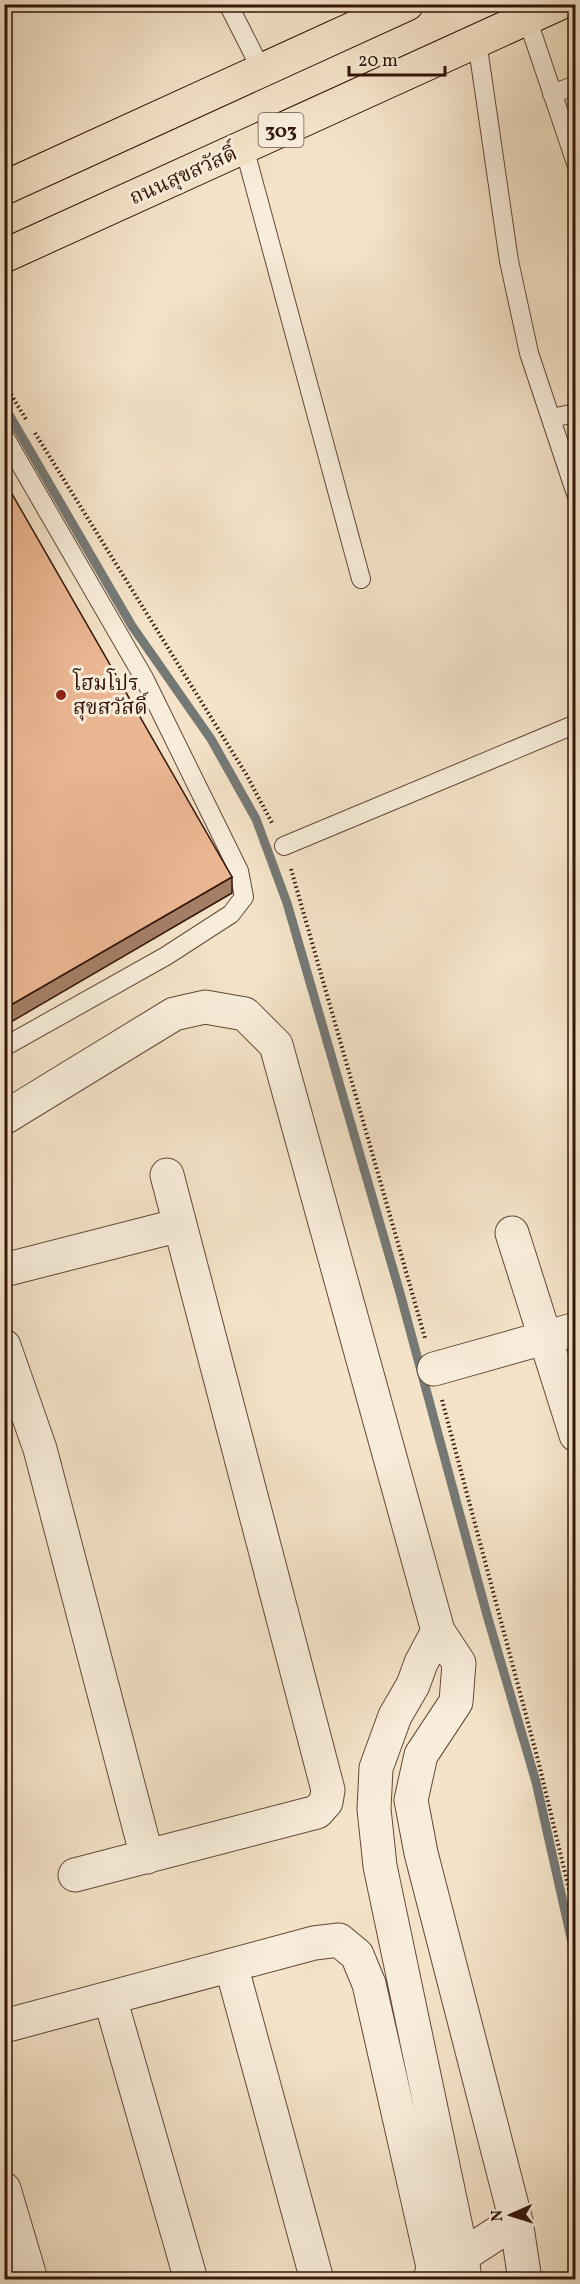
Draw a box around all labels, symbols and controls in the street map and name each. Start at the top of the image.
scale bar [349,39,445,77]
text: 20 m [358,49,398,74]
road number: 303 [258,113,304,147]
street label: ถนนสุขสวัสดิ์ [124,137,243,213]
place label: โฮมโปร สุขสวัสดิ์ [72,668,149,723]
marker: โฮมโปร สุขสวัสดิ์ [54,688,68,702]
north arrow [481,2185,541,2245]
text: N [487,2209,509,2222]

